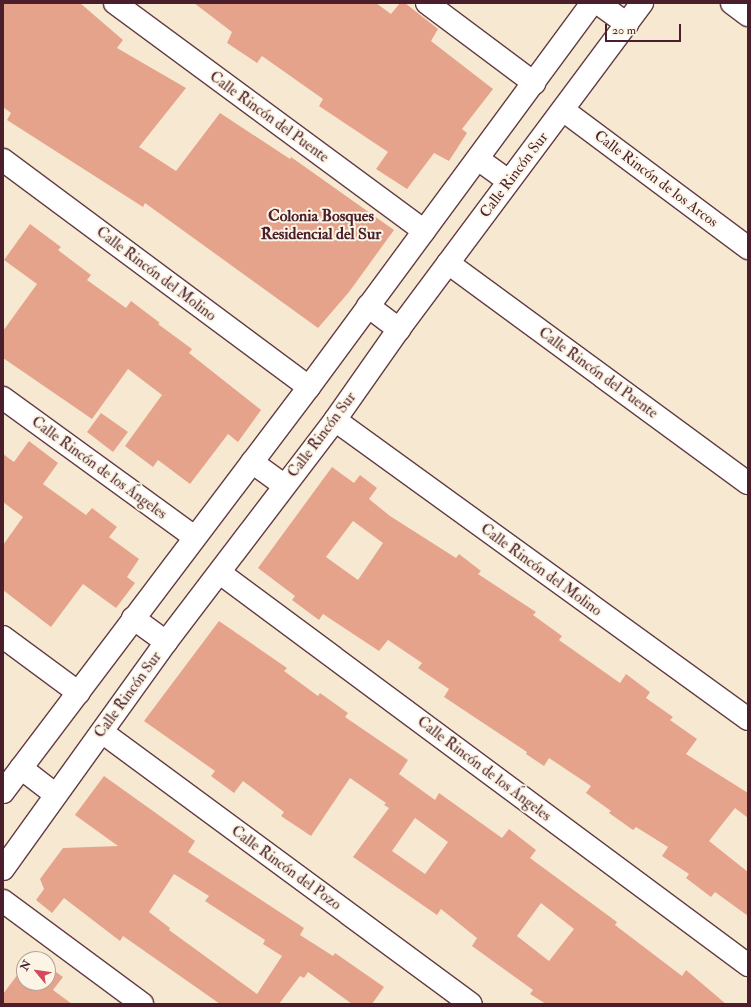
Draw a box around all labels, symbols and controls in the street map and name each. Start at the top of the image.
scale bar [607,16,683,42]
text: 20 m [612,23,636,38]
street label: Calle Rincón del Puente [206,68,332,166]
street label: Calle Rincón de los Arcos [591,127,721,231]
street label: Calle Rincón Sur [476,129,552,221]
district label: Colonia Bosques Residencial del Sur [261,206,381,244]
street label: Calle Rincón del Molino [93,223,219,325]
street label: Calle Rincón del Puente [535,324,661,422]
street label: Calle Rincón Sur [284,389,360,481]
street label: Calle Rincón de los Ángeles [28,413,170,523]
street label: Calle Rincón del Molino [477,520,605,620]
street label: Calle Rincón Sur [91,648,165,742]
street label: Calle Rincón de los Ángeles [414,713,554,825]
street label: Calle Rincón del Pozo [228,822,344,914]
north arrow [16,951,56,991]
text: N [18,958,34,973]

